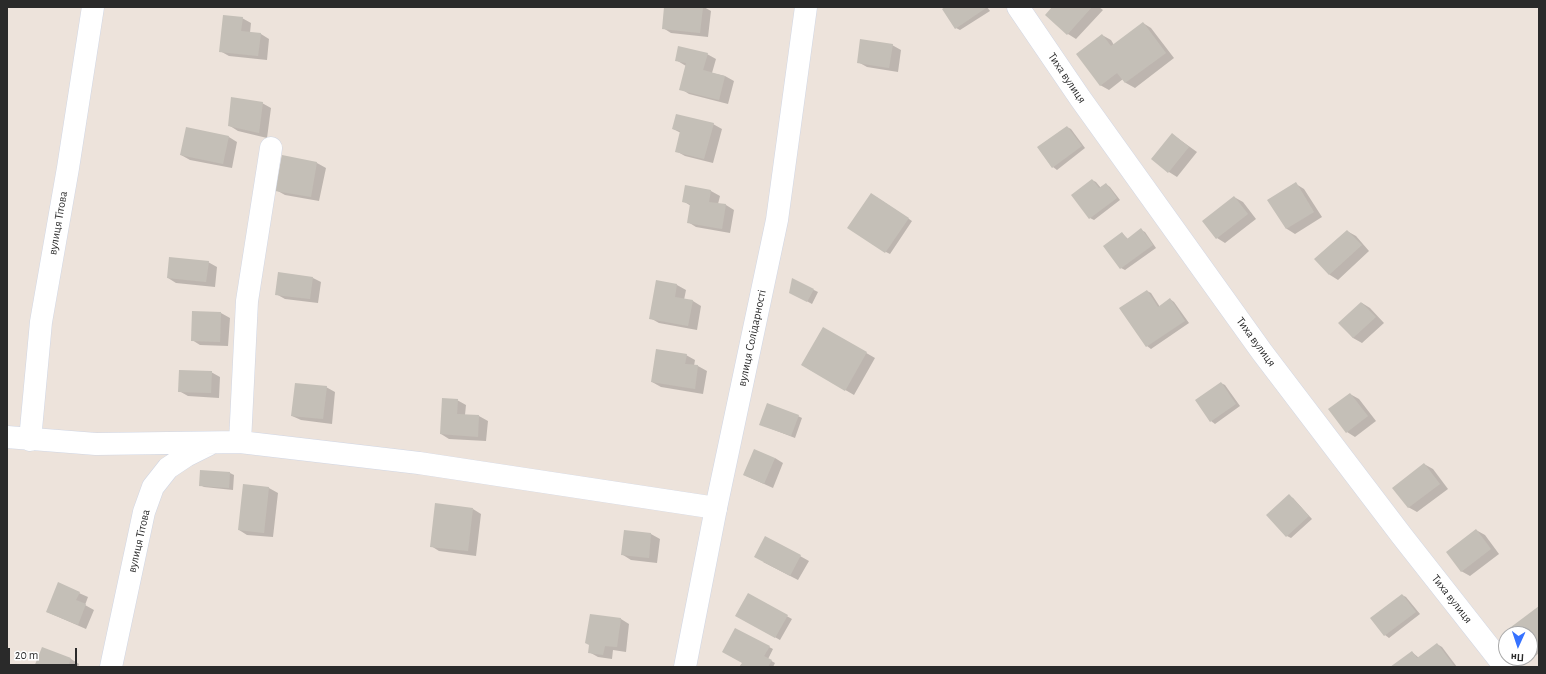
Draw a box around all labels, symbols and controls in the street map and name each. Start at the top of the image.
street label: Тиха вулиця [1045,50,1089,106]
street label: вулиця Тітова [45,190,71,256]
street label: вулиця Солідарності [735,288,769,388]
street label: Тиха вулиця [1233,314,1279,370]
street label: вулиця Тітова [125,508,153,574]
street label: Тиха вулиця [1429,572,1475,626]
north arrow [1498,626,1538,666]
scale bar [10,640,79,666]
text: 20 m [15,649,38,661]
text: Пн [1510,652,1524,663]

